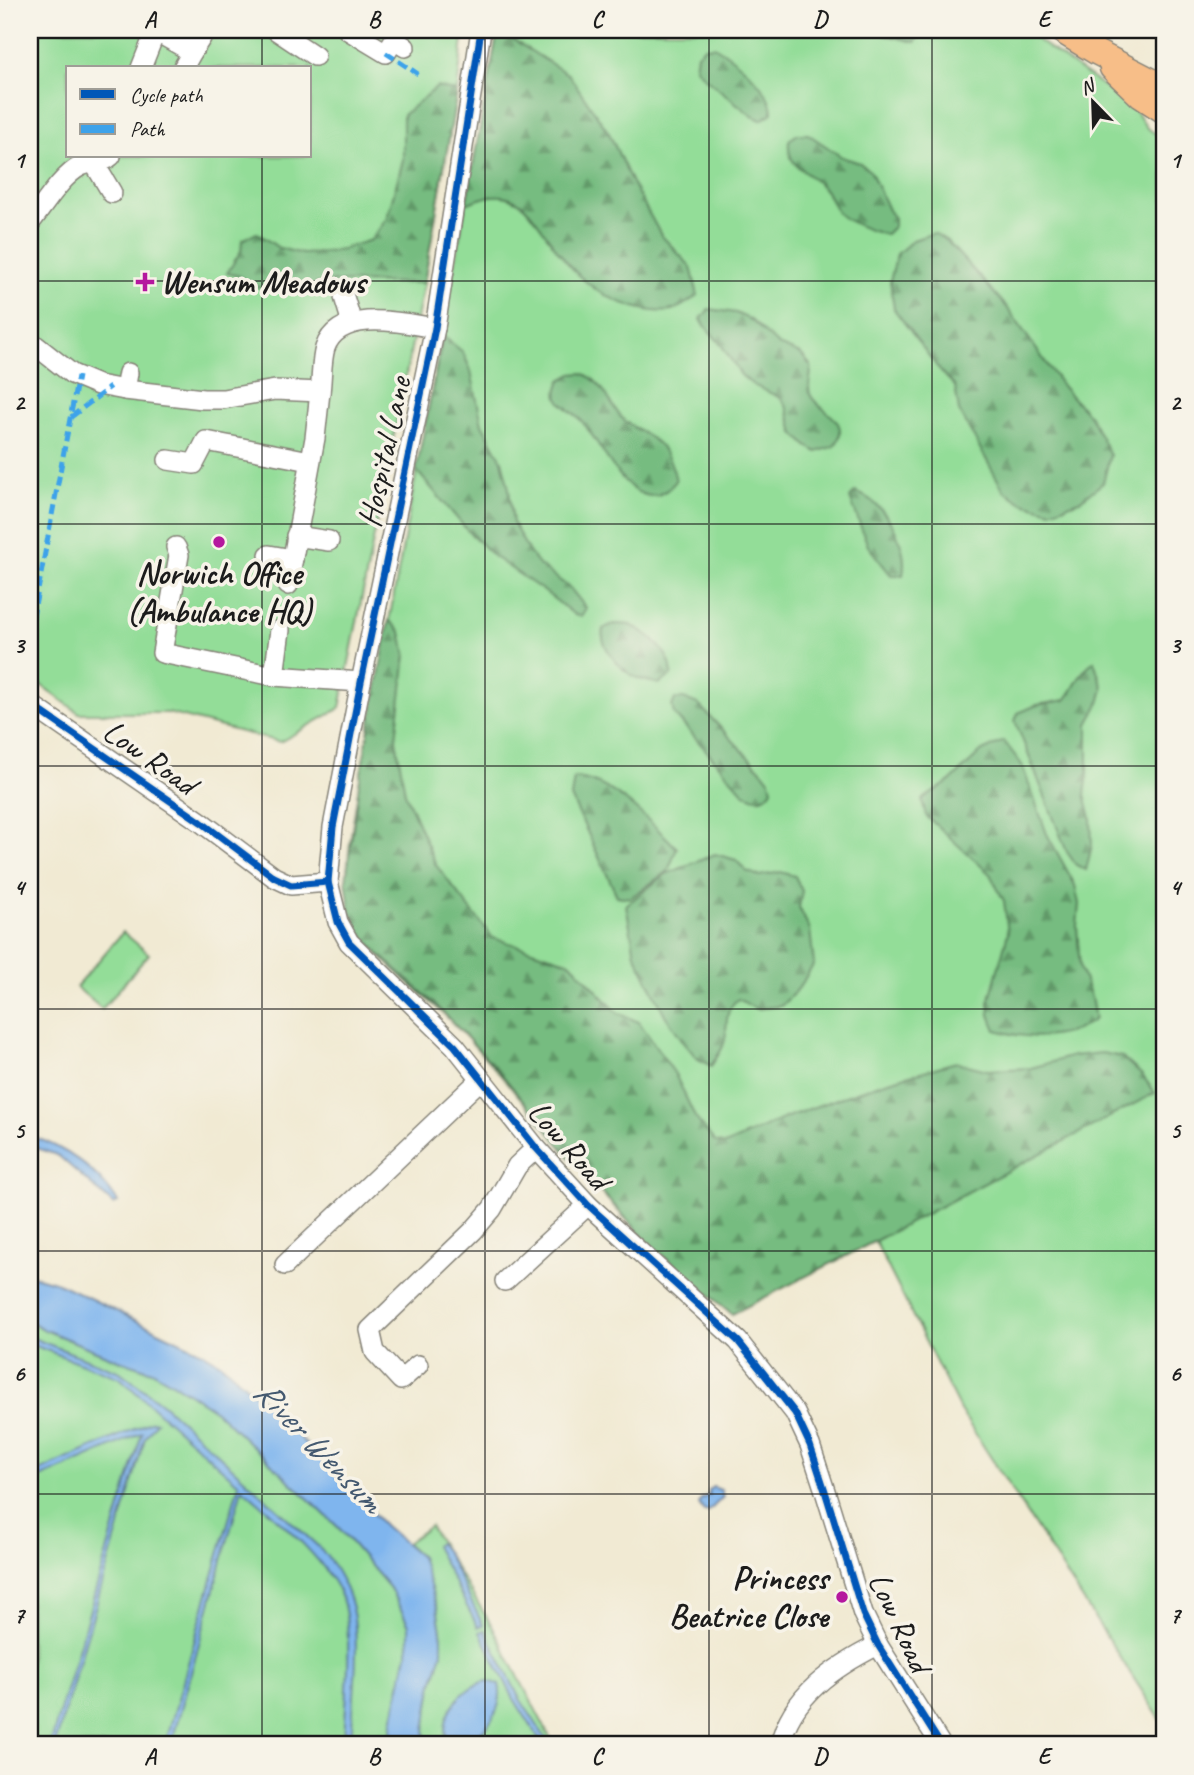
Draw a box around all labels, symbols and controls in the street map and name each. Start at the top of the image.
text: A [144,5,158,34]
text: B [368,5,382,34]
text: C [592,5,606,34]
text: D [813,5,829,34]
text: E [1038,5,1054,34]
legend [66,66,312,158]
north arrow [1058,66,1128,136]
text: N [1077,73,1100,101]
text: Cycle path [130,82,203,108]
text: Path [130,116,166,142]
text: 1 [14,146,27,175]
text: 1 [1170,146,1183,175]
place label: Wensum Meadows [161,261,369,303]
marker: Wensum Meadows [135,272,155,292]
street label: Hospital Lane [348,371,421,531]
text: 2 [14,388,27,417]
text: 2 [1170,388,1183,417]
marker: Norwich Office (Ambulance HQ) [211,534,227,550]
place label: Norwich Office (Ambulance HQ) [127,552,314,632]
text: 3 [14,631,27,660]
text: 3 [1170,631,1183,660]
street label: Low Road [95,710,209,807]
text: 4 [14,873,27,902]
text: 4 [1170,873,1183,902]
street label: Low Road [519,1092,623,1202]
text: 5 [14,1116,26,1145]
text: 5 [1170,1116,1182,1145]
text: 6 [14,1359,27,1388]
text: 6 [1170,1359,1183,1388]
water label: River Wensum [244,1370,396,1525]
place label: Princess Beatrice Close [669,1557,831,1637]
street label: Low Road [859,1566,943,1683]
marker: Princess Beatrice Close [834,1589,850,1605]
text: 7 [14,1601,27,1630]
text: 7 [1170,1601,1183,1630]
text: A [144,1742,158,1771]
text: B [368,1742,382,1771]
text: C [592,1742,606,1771]
text: D [813,1742,829,1771]
text: E [1038,1742,1054,1771]

